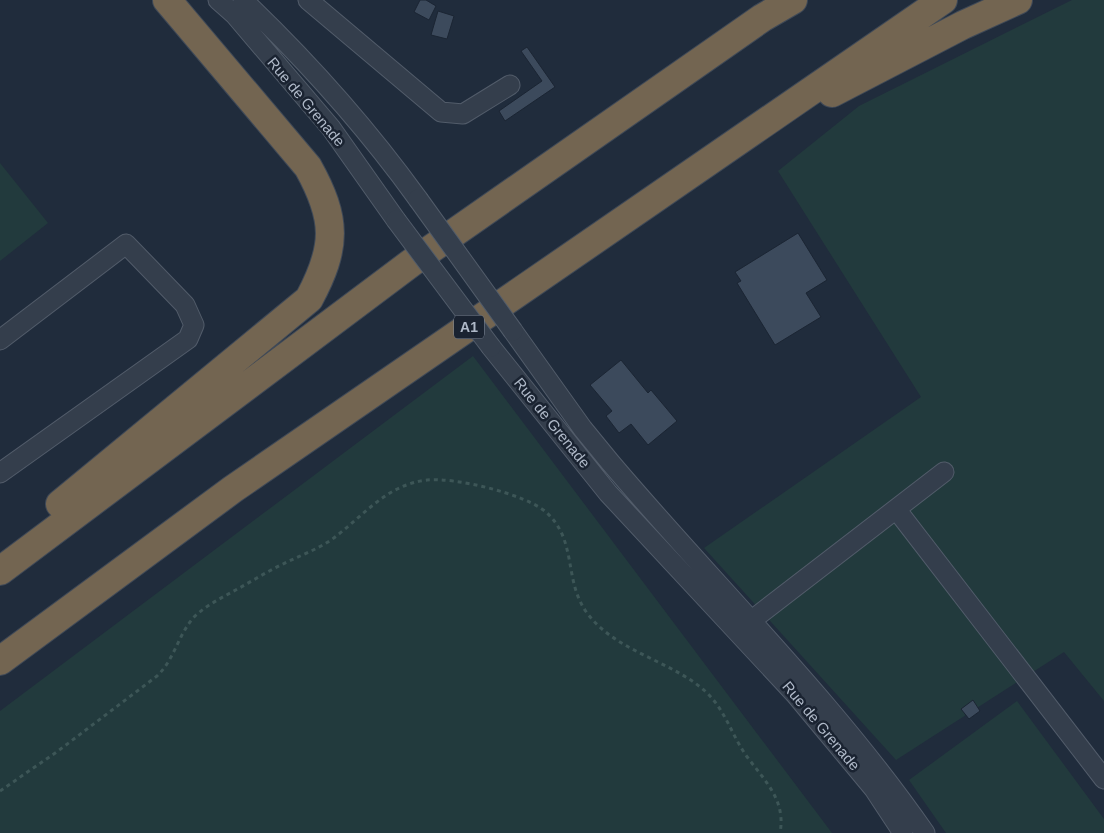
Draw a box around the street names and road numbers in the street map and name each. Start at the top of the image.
street label: Rue de Grenade [264,54,349,150]
road number: A1 [454,316,484,338]
street label: Rue de Grenade [511,374,594,471]
street label: Rue de Grenade [779,678,864,774]

